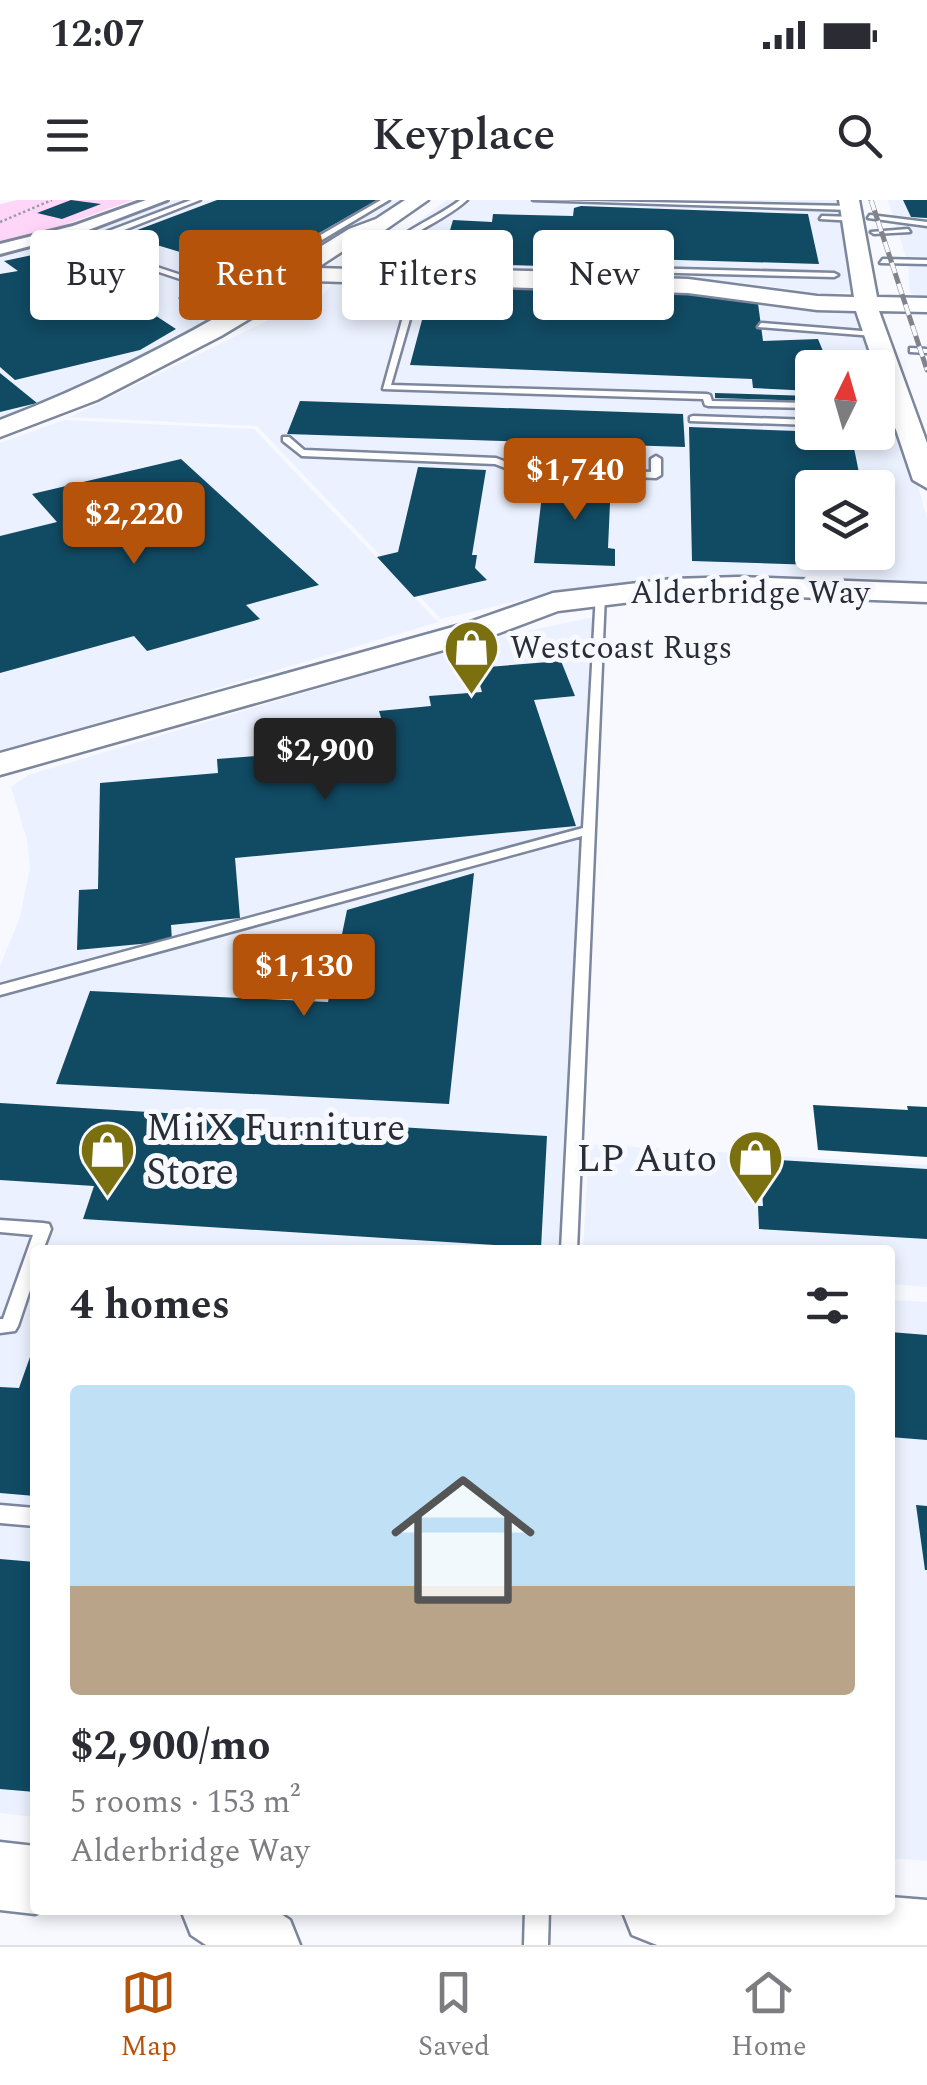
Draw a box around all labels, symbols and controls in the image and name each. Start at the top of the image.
text: 12:07 [50,6,145,64]
text: Keyplace [372,101,555,170]
icon: menu [40,108,95,163]
icon: search [832,108,887,163]
chip: Buy [30,230,159,320]
chip: Rent [179,230,322,320]
chip: Filters [342,230,513,320]
chip: New [533,230,674,320]
north arrow [795,350,895,450]
map controls [795,350,895,570]
pin: $1,740 [494,438,656,523]
text: $1,740 [526,446,624,495]
button: layers [795,470,895,570]
pin: $2,220 [53,482,215,567]
text: $2,220 [85,490,183,539]
street label: Alderbridge Way [630,569,872,618]
shop icon: Westcoast Rugs [441,617,501,696]
place label: Westcoast Rugs [510,624,732,673]
pin: $2,900 [244,718,406,803]
text: $2,900 [276,726,374,775]
pin: $1,130 [223,934,385,1019]
text: $1,130 [255,942,353,991]
place label: MiiX Furniture Store [146,1100,405,1202]
shop icon: MiiX Furniture Store [77,1119,137,1198]
shop icon: LP Auto [726,1128,786,1207]
place label: LP Auto [577,1131,717,1189]
text: 4 homes [70,1274,230,1337]
icon: filters [800,1278,855,1333]
icon: home [373,1450,553,1630]
text: $2,900/mo [70,1715,270,1778]
text: 5 rooms · 153 m² [70,1778,300,1827]
text: Alderbridge Way [70,1827,310,1876]
tab: Map [121,1965,177,2068]
tab: Saved [418,1965,490,2068]
tab: Home [731,1965,806,2068]

